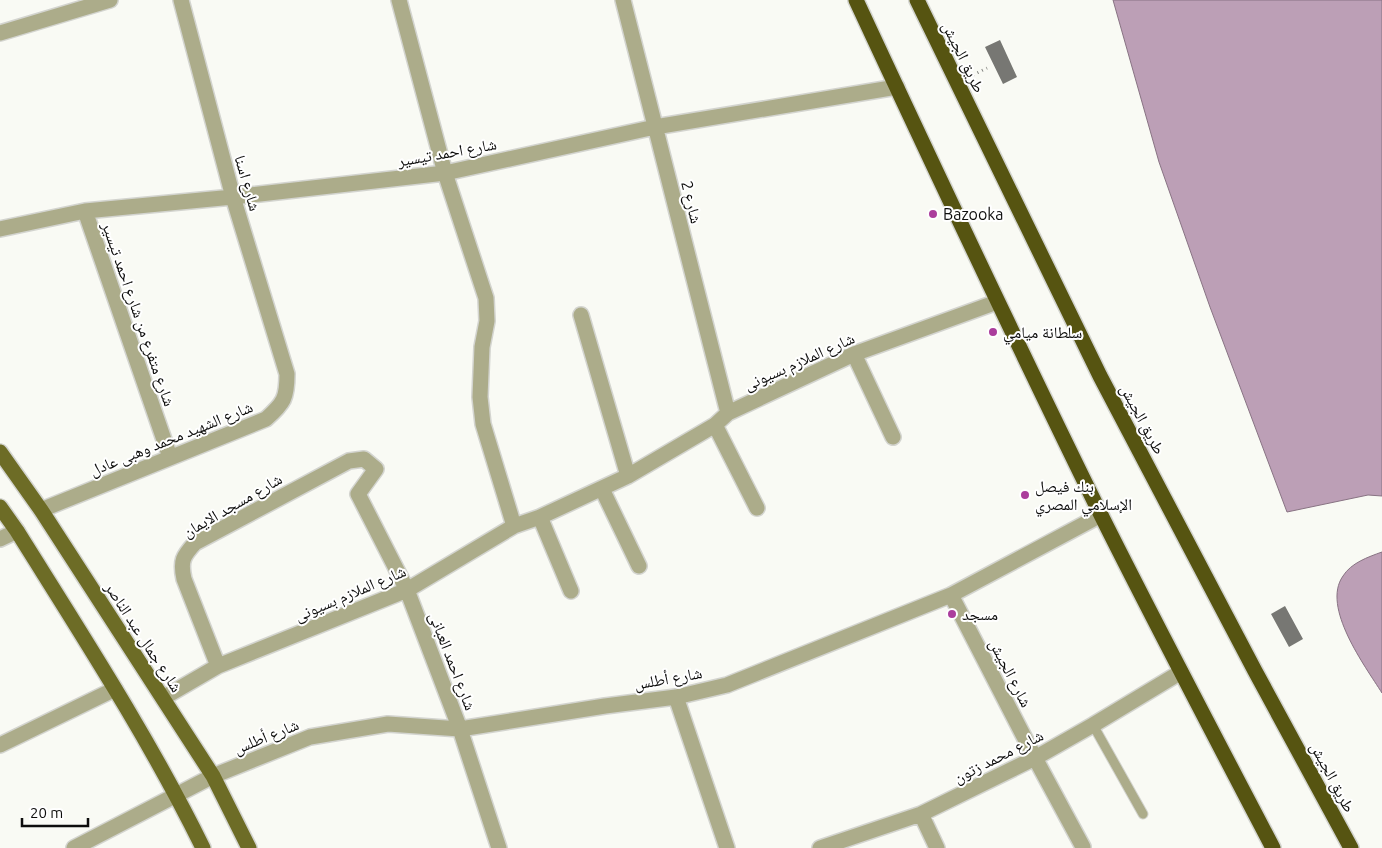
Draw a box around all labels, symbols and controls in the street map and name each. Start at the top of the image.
street label: طريق الجيش [937,19,989,96]
street label: شارع احمد تيسير [395,134,498,172]
street label: شارع اسنا [230,153,265,213]
street label: شارع 2 [676,179,706,226]
place label: Bazooka [943,205,1004,223]
marker: Bazooka [927,208,939,220]
street label: شارع متفرع من شارع احمد تيسير [97,219,179,409]
place label: سلطانة ميامي [1003,323,1082,345]
marker: سلطانة ميامي [987,326,999,338]
street label: شارع الملازم بسيونى [741,329,858,395]
street label: طريق الجيش [1115,381,1169,458]
street label: شارع الشهيد محمد وهبى عادل [87,397,256,481]
street label: شارع مسجد الايمان [179,469,286,542]
place label: بنك فيصل الإسلامي المصري [1035,477,1132,517]
marker: بنك فيصل الإسلامي المصري [1019,489,1031,501]
street label: شارع الملازم بسيونى [292,561,409,626]
street label: شارع جمال عبد الناصر [100,578,186,696]
place label: مسجد [962,605,998,623]
marker: مسجد [946,608,958,620]
street label: شارع احمد العبانى [424,609,480,713]
street label: شارع الجيش [984,636,1036,711]
street label: شارع أطلس [633,663,704,695]
street label: شارع أطلس [231,715,302,759]
street label: شارع محمد زتون [950,726,1047,788]
street label: طريق الجيش [1305,739,1359,816]
scale bar [22,796,89,828]
text: 20 m [30,804,63,821]

